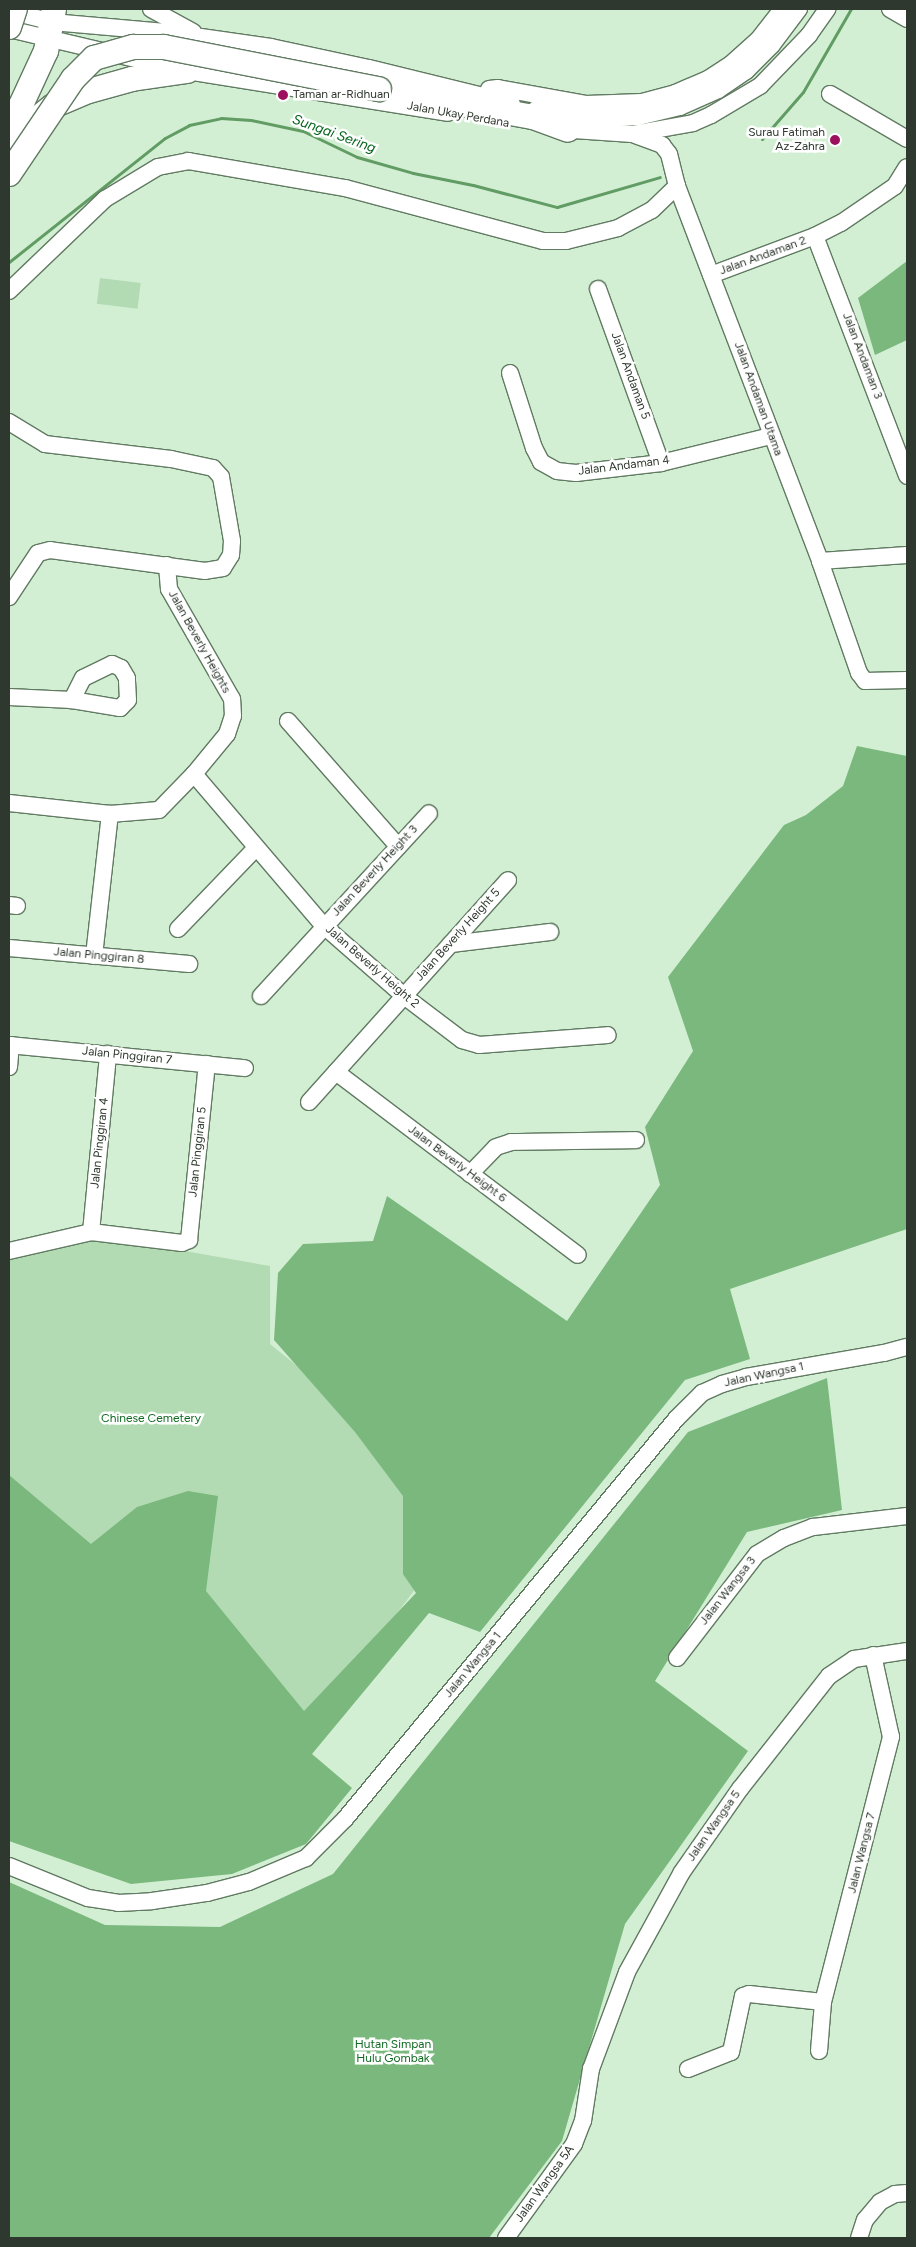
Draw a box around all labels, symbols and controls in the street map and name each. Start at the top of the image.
place label: Taman ar-Ridhuan [293,88,390,102]
marker: Taman ar-Ridhuan [277,89,289,101]
street label: Jalan Ukay Perdana [406,99,510,131]
water label: Sungai Sering [290,111,378,157]
place label: Surau Fatimah Az-Zahra [748,126,825,154]
marker: Surau Fatimah Az-Zahra [829,134,841,146]
street label: Jalan Andaman 2 [718,234,808,278]
street label: Jalan Andaman 3 [839,311,885,401]
street label: Jalan Andaman 5 [608,331,652,421]
street label: Jalan Andaman Utama [731,340,785,458]
street label: Jalan Andaman 4 [577,453,671,479]
street label: Jalan Beverly Heights [165,588,233,696]
street label: Jalan Beverly Height 3 [329,823,421,919]
street label: Jalan Beverly Height 5 [413,886,503,984]
street label: Jalan Beverly Height 2 [322,922,422,1012]
street label: Jalan Pinggiran 8 [53,945,145,967]
street label: Jalan Pinggiran 7 [81,1044,173,1068]
street label: Jalan Pinggiran 4 [88,1097,112,1189]
street label: Jalan Pinggiran 5 [186,1106,210,1198]
street label: Jalan Beverly Height 6 [405,1122,509,1206]
street label: Jalan Wangsa 1 [723,1360,805,1390]
park label: Chinese Cemetery [101,1412,201,1426]
street label: Jalan Wangsa 3 [697,1554,759,1628]
street label: Jalan Wangsa 1 [441,1629,505,1701]
street label: Jalan Wangsa 5 [684,1788,744,1864]
street label: Jalan Wangsa 7 [845,1811,879,1895]
park label: Hutan Simpan Hulu Gombak [355,2038,431,2066]
street label: Jalan Wangsa 5A [512,2143,578,2225]

